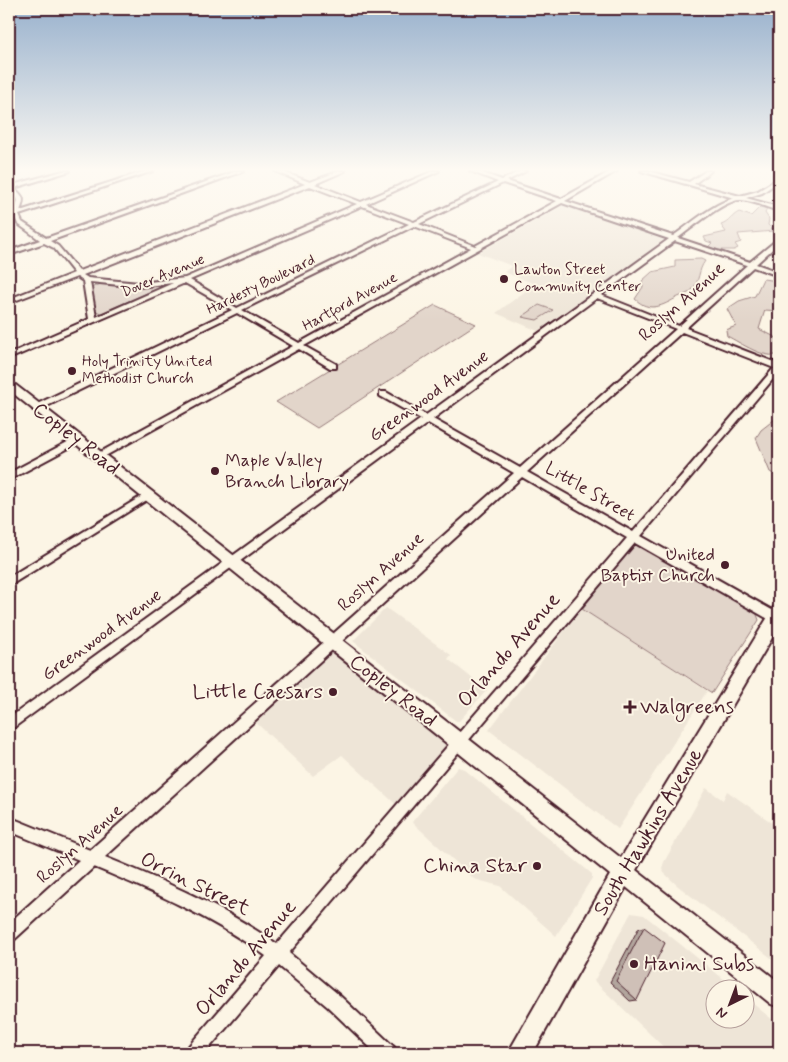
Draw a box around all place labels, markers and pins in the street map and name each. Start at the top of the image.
place label: Lawton Street Community Center [514,260,641,297]
marker: Lawton Street Community Center [498,273,510,285]
place label: Holy Trinity United Methodist Church [82,352,212,389]
marker: Holy Trinity United Methodist Church [66,365,78,377]
place label: Maple Valley Branch Library [225,449,349,494]
marker: Maple Valley Branch Library [209,465,221,477]
place label: United Baptist Church [601,543,715,588]
marker: United Baptist Church [719,559,731,571]
place label: Little Caesars [193,678,323,706]
marker: Little Caesars [327,686,339,698]
place label: Walgreens [640,693,734,722]
marker: Walgreens [624,701,636,713]
place label: China Star [423,852,527,880]
marker: China Star [531,860,543,872]
place label: Hanini Subs [644,950,754,978]
marker: Hanini Subs [628,958,640,970]

